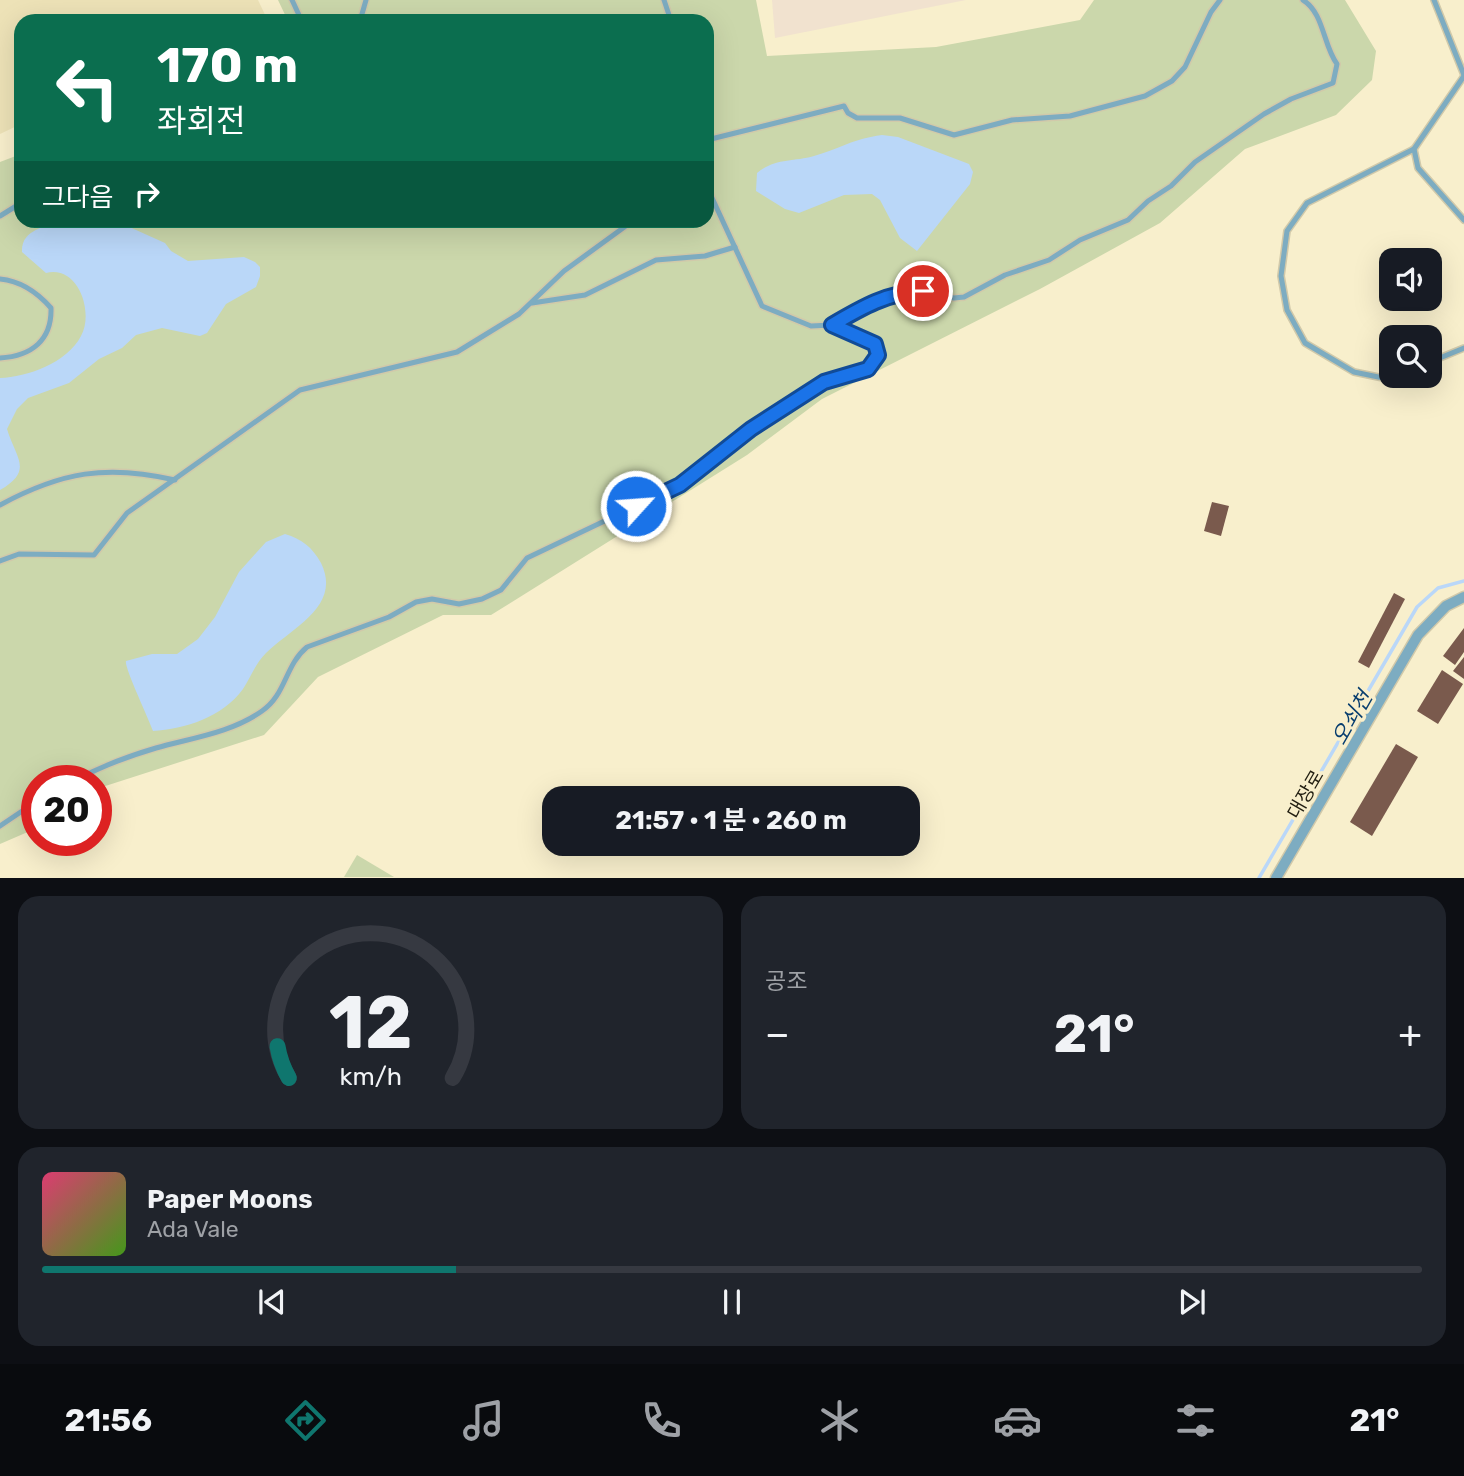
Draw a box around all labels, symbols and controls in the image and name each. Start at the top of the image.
text: 170 m [157,36,298,94]
icon: left [42,42,133,133]
text: 좌회전 [157,102,245,140]
icon: right [128,175,166,213]
text: 그다음 [42,182,114,213]
map controls [1379,248,1442,388]
button: sound [1379,248,1442,311]
pin [893,261,953,321]
icon: arrive [904,272,942,310]
button: search [1379,325,1442,388]
position arrow [599,469,673,543]
water label: 오쇠천 [1326,684,1378,749]
speed limit sign: 20 [21,765,112,856]
street label: 대장로 [1282,766,1329,823]
text: 21:57 · 1 분 · 260 m [615,805,847,836]
text: 공조 [765,967,807,995]
text: 12 [329,981,412,1067]
text: 21° [1054,1003,1135,1065]
text: − [765,1011,790,1057]
text: + [1398,1011,1422,1057]
text: km/h [339,1062,402,1091]
text: Paper Moons [147,1184,313,1215]
text: Ada Vale [147,1215,239,1243]
icon: previous [253,1283,291,1321]
icon: pause [713,1283,751,1321]
icon: next [1173,1283,1211,1321]
icon: directions [281,1396,330,1445]
icon: music [459,1396,508,1445]
icon: phone [637,1396,686,1445]
icon: climate [815,1396,864,1445]
icon: car [993,1396,1042,1445]
icon: filters [1171,1396,1220,1445]
text: 21:56 [65,1401,152,1439]
text: 21° [1350,1401,1399,1439]

